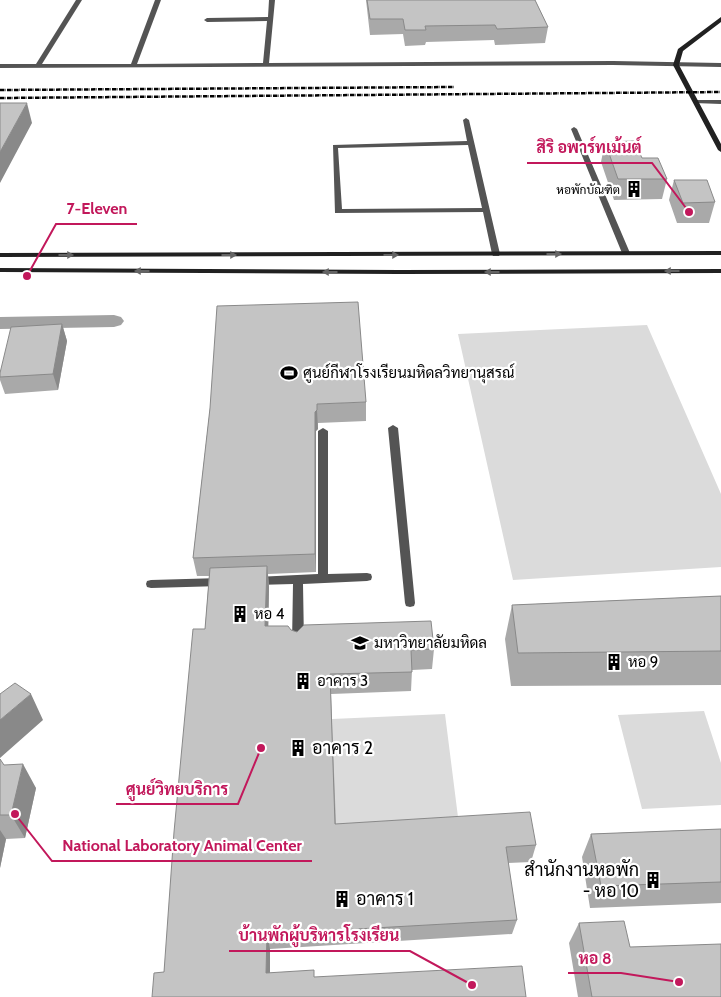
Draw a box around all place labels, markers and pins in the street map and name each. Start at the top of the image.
callout: สิริ อพาร์ทเม้นต์ [527,132,652,163]
building icon: หอพักบัณฑิต [624,179,644,199]
place label: หอพักบัณฑิต [556,182,620,197]
callout: 7-Eleven [56,193,137,224]
sports icon: ศูนย์กีฬาโรงเรียนมหิดลวิทยานุสรณ์ [279,363,299,383]
place label: ศูนย์กีฬาโรงเรียนมหิดลวิทยานุสรณ์ [303,363,514,384]
building icon: หอ 4 [230,604,250,624]
place label: หอ 4 [254,605,285,623]
school or university icon: มหาวิทยาลัยมหิดล [350,633,370,653]
place label: มหาวิทยาลัยมหิดล [374,634,487,652]
building icon: หอ 9 [604,652,624,672]
place label: หอ 9 [628,653,658,671]
building icon: อาคาร 3 [293,671,313,691]
place label: อาคาร 3 [317,672,368,690]
place label: อาคาร 2 [312,737,373,759]
building icon: อาคาร 2 [288,738,308,758]
callout: ศูนย์วิทยบริการ [116,773,238,804]
callout: National Laboratory Animal Center [52,830,312,861]
place label: สำนักงานหอพัก - หอ 10 [524,859,639,902]
building icon: สำนักงานหอพัก - หอ 10 [643,870,663,890]
place label: อาคาร 1 [356,888,414,910]
building icon: อาคาร 1 [332,889,352,909]
callout: บ้านพักผู้บริหารโรงเรียน [229,920,410,951]
callout: หอ 8 [568,942,621,973]

